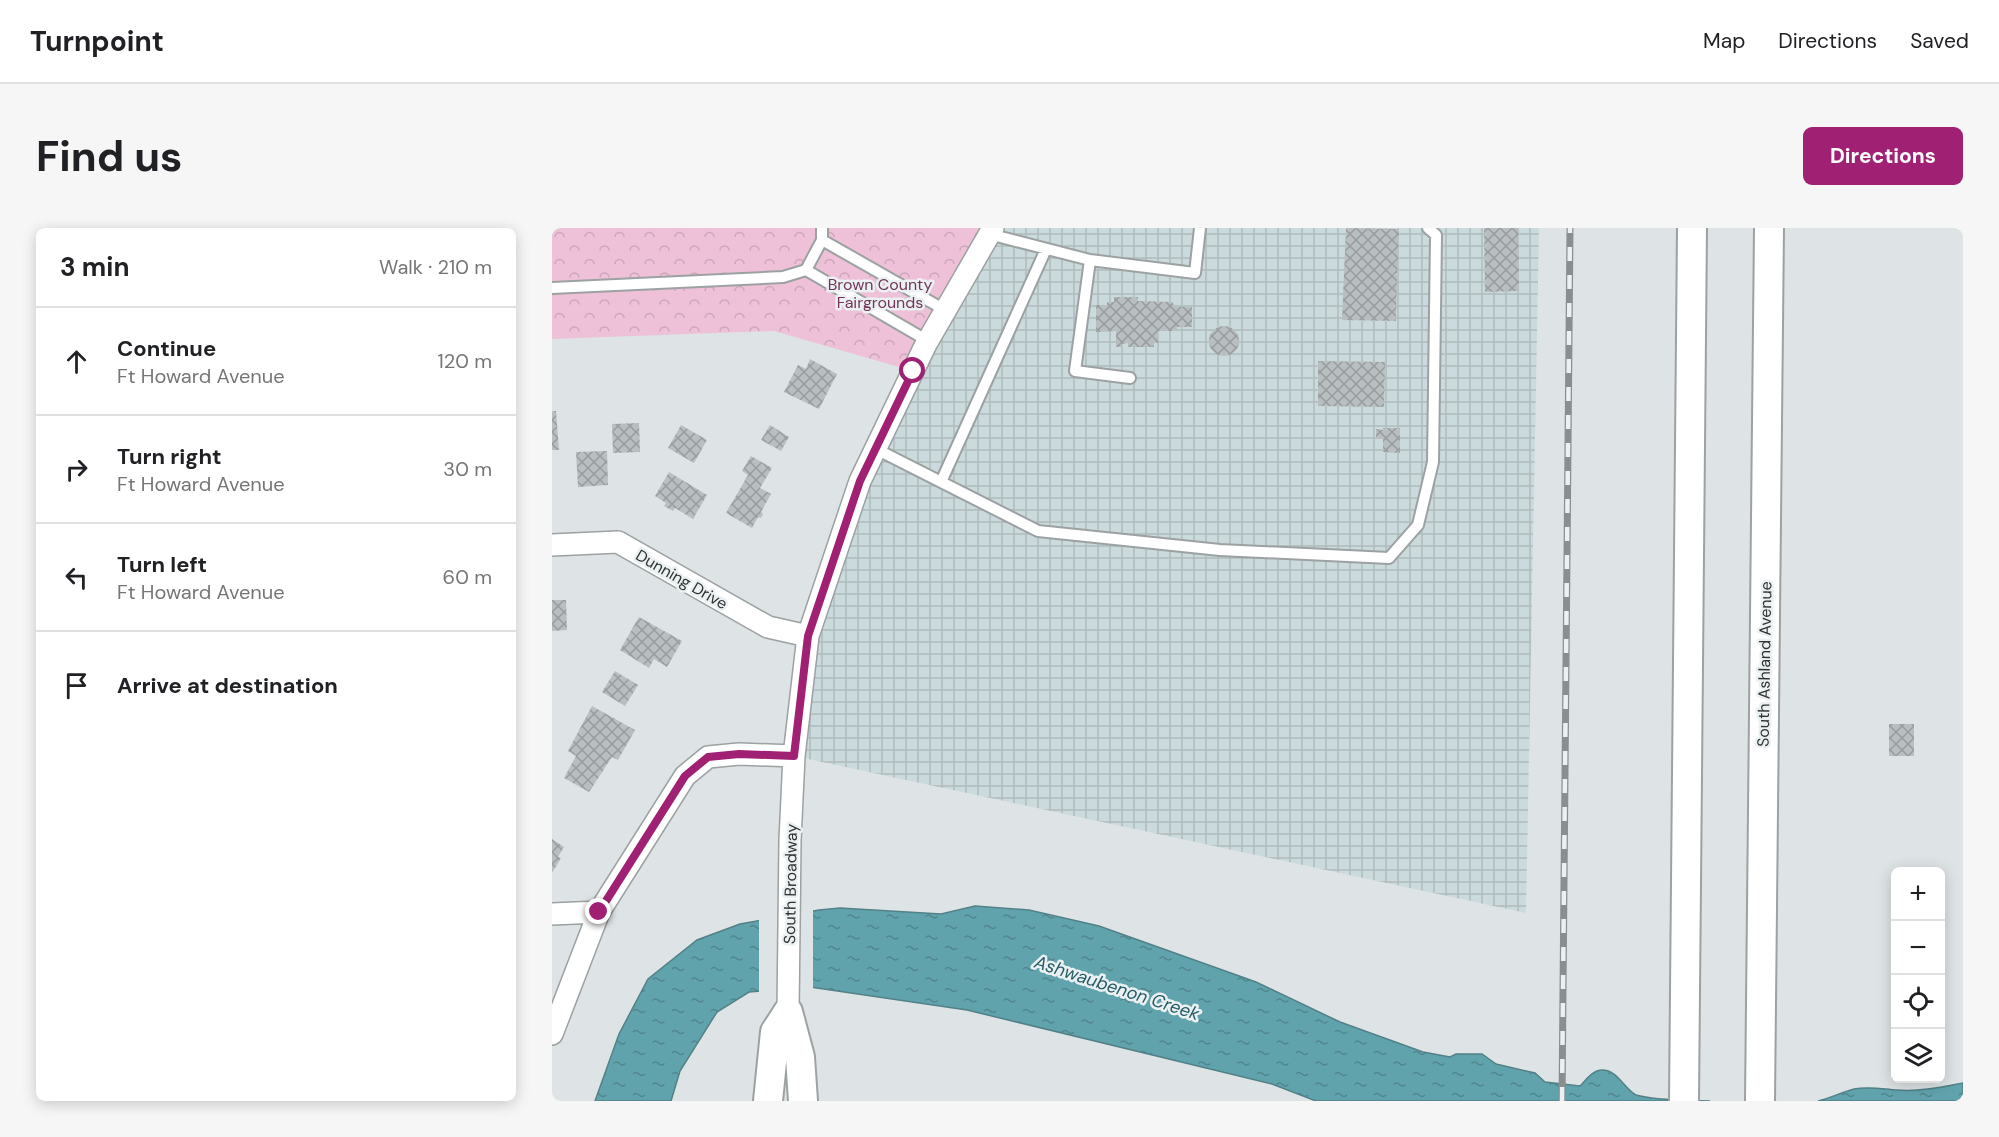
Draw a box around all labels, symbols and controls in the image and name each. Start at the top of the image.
text: Turnpoint [30,23,164,60]
text: Map [1703,27,1745,55]
text: Directions [1778,27,1877,55]
text: Saved [1910,27,1969,55]
button: Directions [1803,127,1963,185]
text: Find us [36,129,182,184]
text: 3 min [60,250,129,284]
text: Walk · 210 m [379,254,492,280]
park label: Brown County Fairgrounds [828,274,932,313]
text: Continue [117,334,216,363]
icon: ahead [60,345,93,378]
text: 120 m [438,348,492,374]
route start [899,357,925,383]
text: Ft Howard Avenue [117,363,285,389]
text: Turn right [117,442,222,471]
icon: right [60,453,93,486]
text: 30 m [443,456,492,482]
text: Ft Howard Avenue [117,471,285,497]
street label: Dunning Drive [632,545,731,614]
text: Turn left [117,550,207,579]
icon: left [60,561,93,594]
text: 60 m [443,564,492,590]
text: Ft Howard Avenue [117,579,285,605]
street label: South Ashland Avenue [1753,581,1776,747]
icon: arrive [60,669,93,702]
text: Arrive at destination [117,671,338,700]
street label: South Broadway [779,824,802,944]
map controls [1891,867,1945,1083]
button: + [1891,867,1945,921]
route end [585,898,611,924]
button: − [1891,921,1945,975]
water label: Ashwaubenon Creek [1031,950,1203,1026]
button: locate [1891,975,1945,1029]
button: layers [1891,1029,1945,1083]

